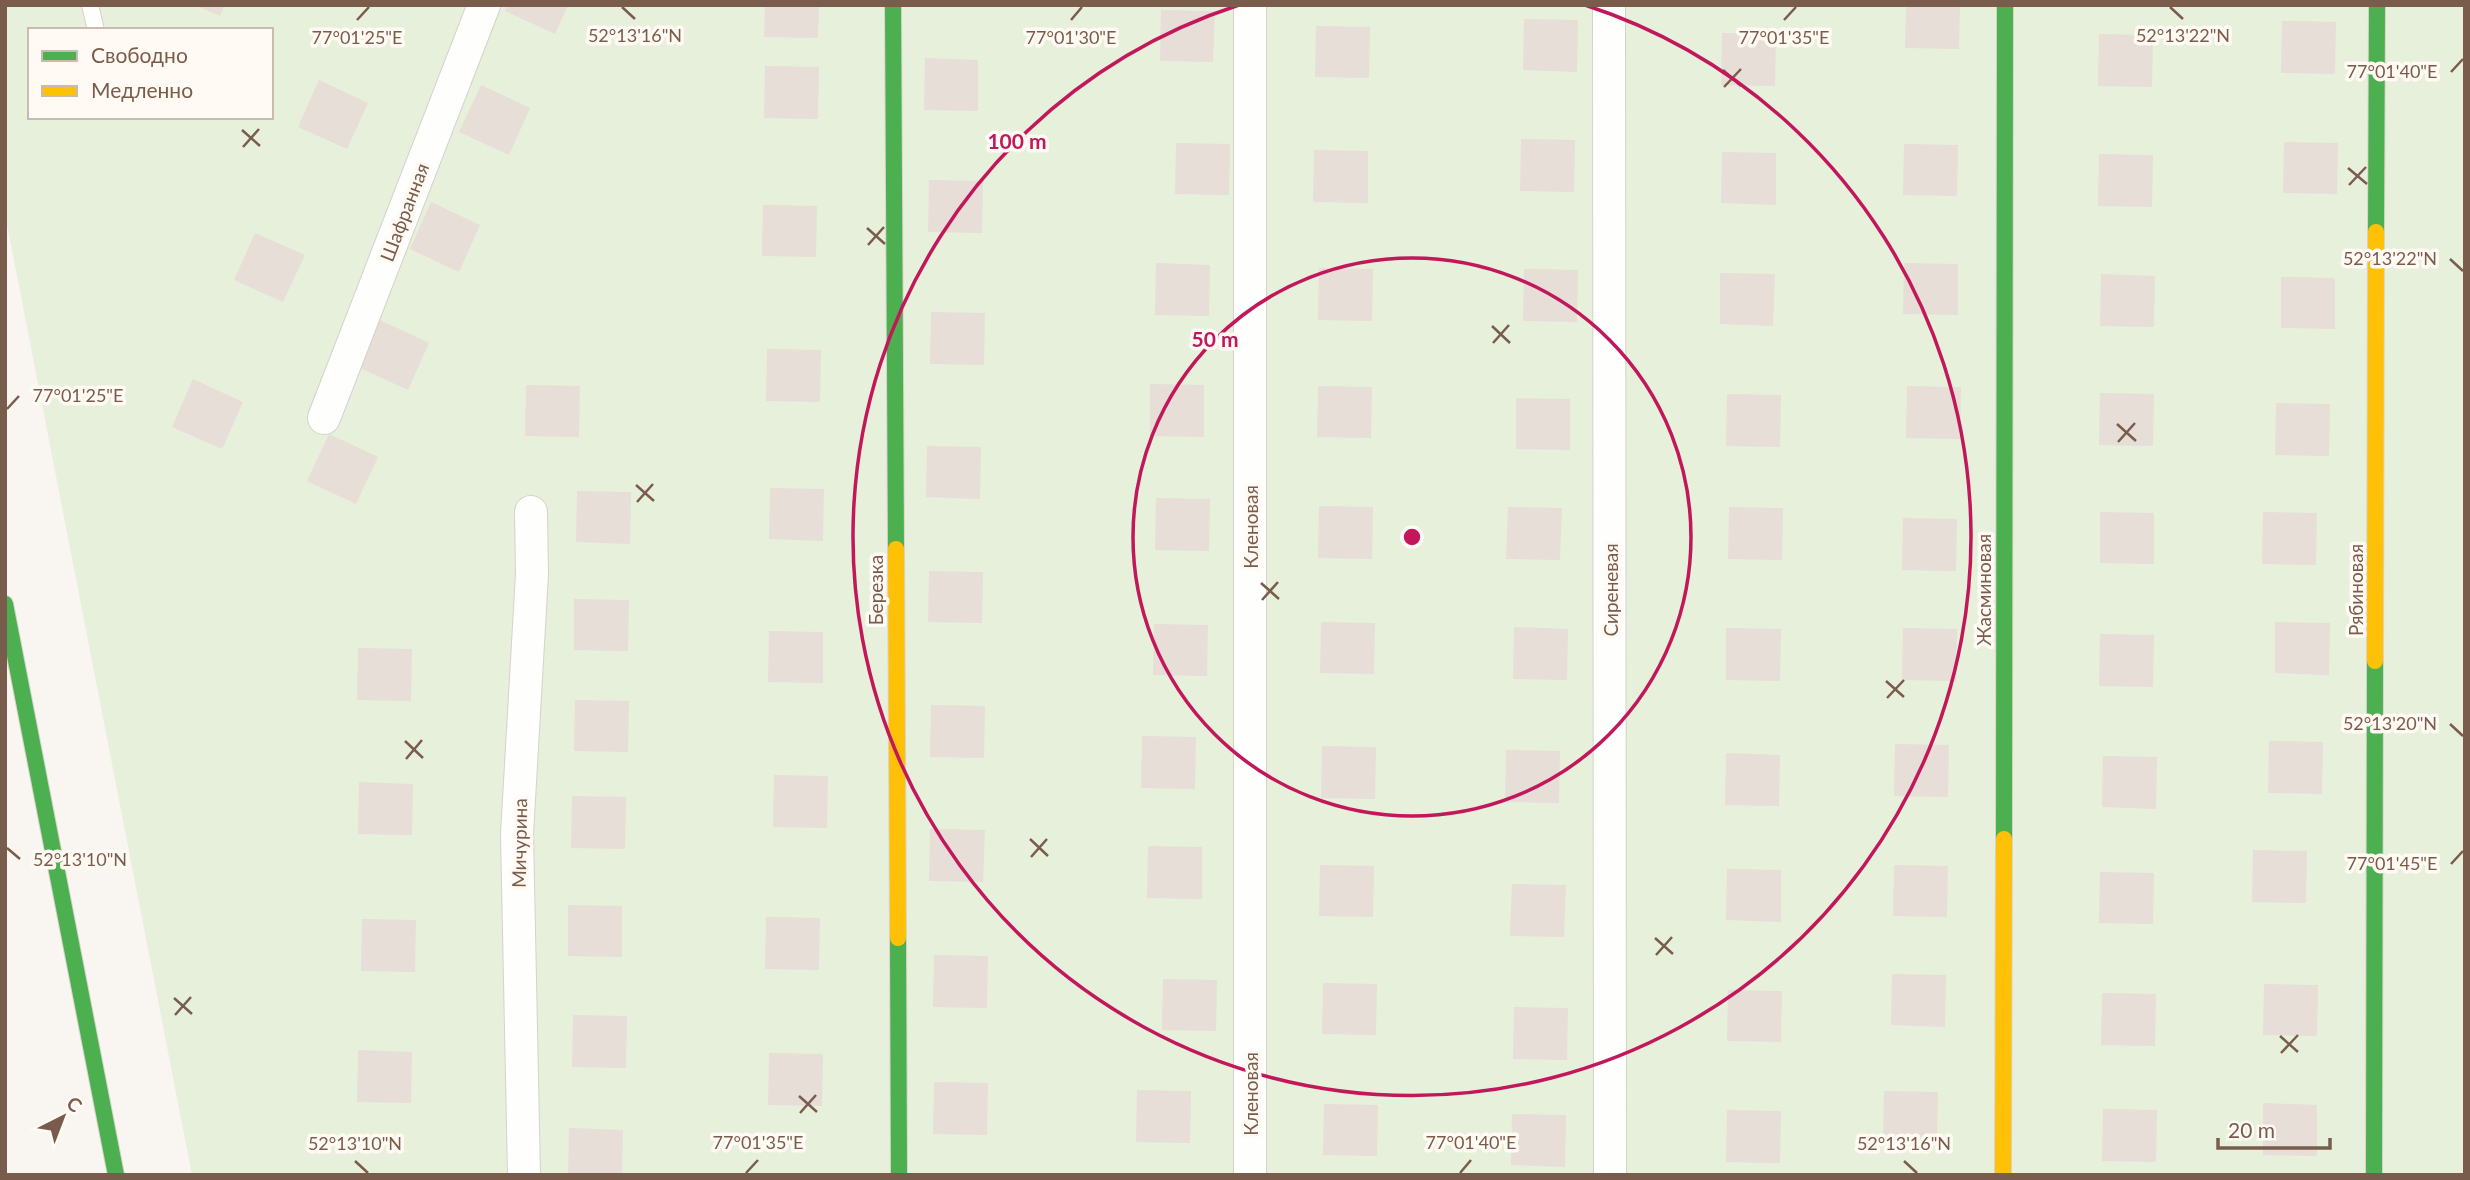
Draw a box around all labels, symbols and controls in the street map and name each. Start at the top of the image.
text: 52°13'16"N [588,24,682,46]
text: 52°13'22"N [2136,24,2230,46]
text: 77°01'25"E [312,26,402,48]
text: 77°01'30"E [1026,26,1116,48]
text: 77°01'35"E [1739,26,1829,48]
legend [28,28,273,119]
text: Свободно [91,42,188,67]
text: 77°01'40"E [2347,60,2437,82]
text: Медленно [91,77,193,102]
text: 100 m [987,128,1047,153]
street label: Шафранная [375,160,433,264]
text: 52°13'22"N [2343,247,2437,269]
text: 50 m [1191,326,1239,351]
text: 77°01'25"E [33,384,123,406]
street label: Кленовая [1239,485,1262,569]
centre of rings [1400,525,1424,549]
street label: Жасминовая [1972,534,1995,646]
street label: Сиреневая [1599,543,1622,637]
street label: Рябиновая [2344,544,2367,636]
street label: Березка [864,555,887,625]
text: 52°13'20"N [2343,712,2437,734]
street label: Мичурина [507,798,531,888]
text: 52°13'10"N [33,848,127,870]
text: 77°01'45"E [2347,852,2437,874]
street label: Кленовая [1239,1052,1262,1136]
north arrow [28,1082,98,1152]
text: С [62,1091,87,1117]
scale bar [2218,1106,2330,1150]
text: 20 m [2228,1117,2275,1142]
text: 77°01'35"E [713,1131,803,1153]
text: 77°01'40"E [1426,1131,1516,1153]
text: 52°13'10"N [308,1132,402,1154]
text: 52°13'16"N [1857,1132,1951,1154]

